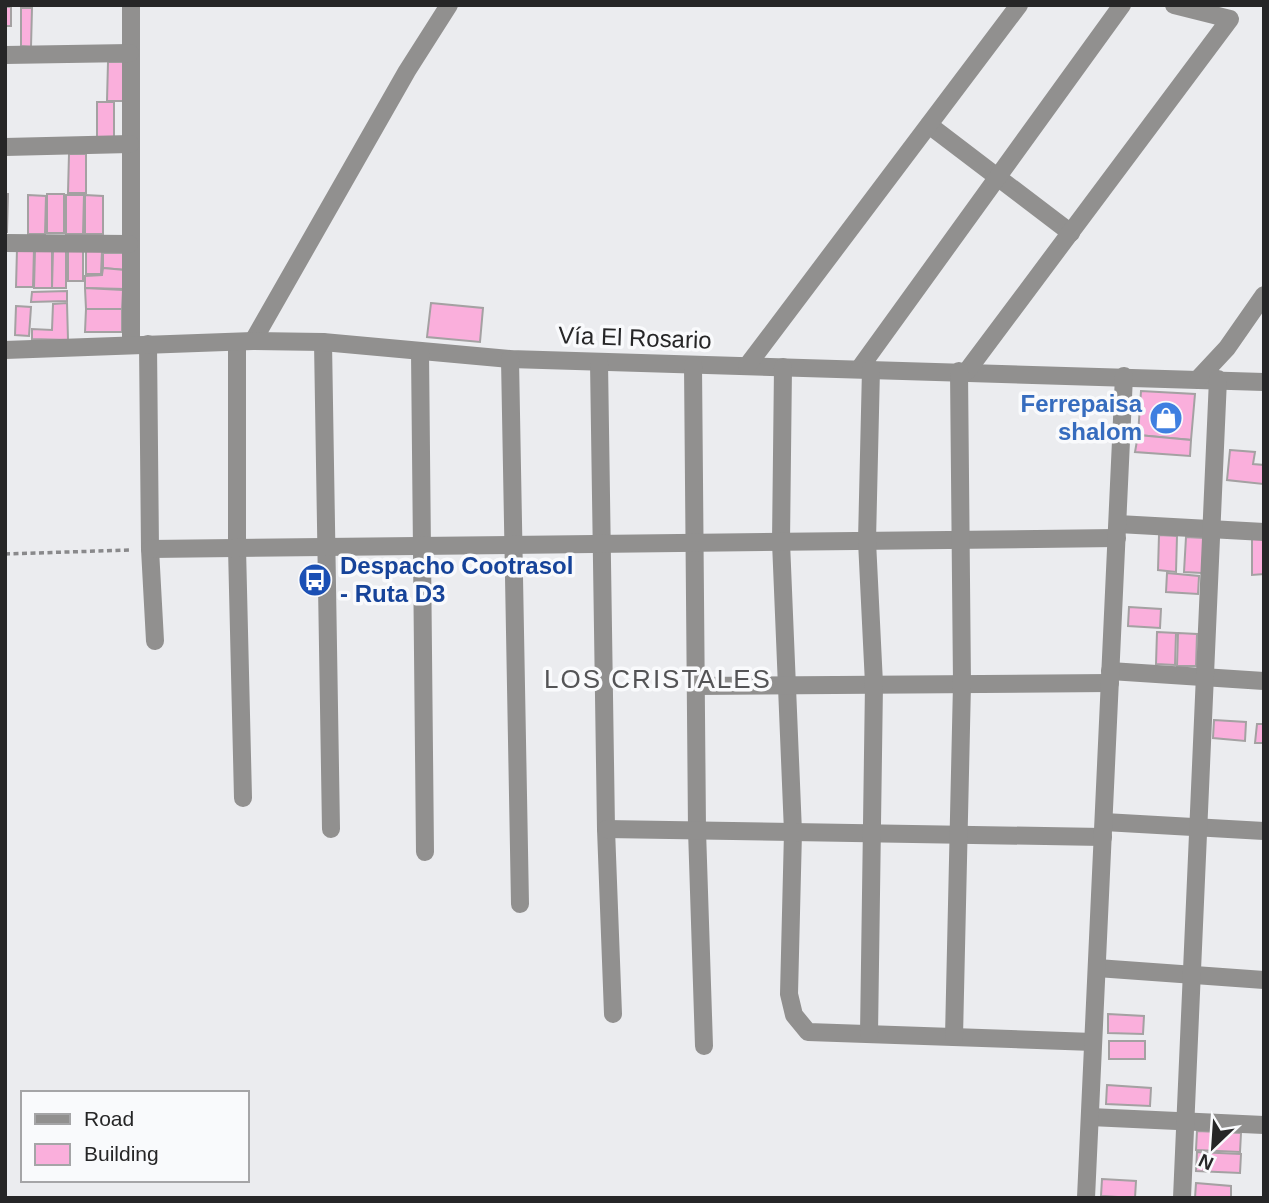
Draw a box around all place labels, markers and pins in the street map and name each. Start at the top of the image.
place label: Ferrepaisa shalom [1021,390,1143,445]
shop icon: Ferrepaisa shalom [1147,399,1185,437]
place label: Despacho Cootrasol - Ruta D3 [340,552,573,607]
bus stop icon: Despacho Cootrasol - Ruta D3 [296,561,334,599]

